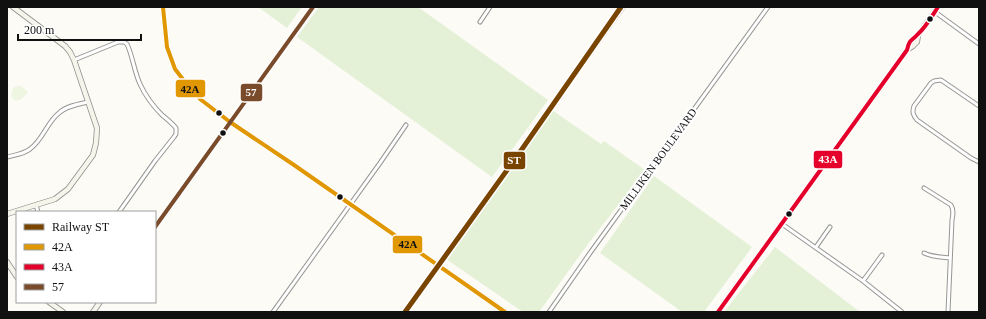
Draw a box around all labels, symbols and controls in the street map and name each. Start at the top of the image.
unlabelled marker [925,14,935,24]
scale bar [18,16,141,42]
text: 200 m [24,23,55,37]
line badge: 42A [175,79,206,98]
text: 42A [181,83,200,95]
line badge: 57 [240,83,263,102]
text: 57 [246,86,257,98]
street label: MILLIKEN BOULEVARD [617,106,699,212]
unlabelled marker [214,108,224,118]
unlabelled marker [218,128,228,138]
line badge: 43A [813,150,843,169]
line badge: ST [503,151,526,170]
text: 43A [819,153,838,165]
text: ST [507,154,521,166]
unlabelled marker [335,192,345,202]
unlabelled marker [784,209,794,219]
legend [16,211,156,303]
text: Railway ST [52,220,110,234]
line badge: 42A [392,235,423,254]
text: 42A [399,238,418,250]
text: 42A [52,240,73,254]
text: 43A [52,260,73,274]
text: 57 [52,280,64,294]

